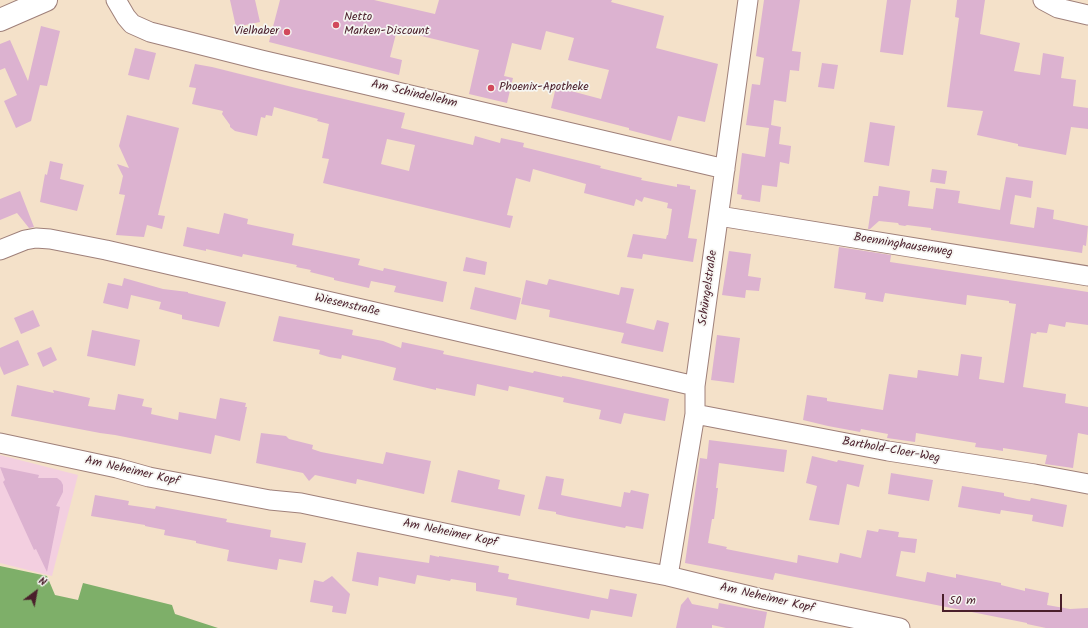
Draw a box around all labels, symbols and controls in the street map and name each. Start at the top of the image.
place label: Netto Marken-Discount [344,11,429,39]
marker: Netto Marken-Discount [331,20,341,30]
place label: Vielhaber [234,25,279,39]
marker: Vielhaber [282,27,292,37]
street label: Am Schindellehm [370,78,458,112]
place label: Phoenix-Apotheke [499,81,589,95]
marker: Phoenix-Apotheke [486,83,496,93]
street label: Boenninghausenweg [852,231,954,261]
street label: Schüngelstraße [697,249,721,327]
street label: Wiesenstraße [313,292,381,320]
street label: Barthold-Cloer-Weg [841,435,941,467]
street label: Am Neheimer Kopf [83,454,181,490]
street label: Am Neheimer Kopf [401,517,499,551]
north arrow [16,572,56,612]
text: N [35,572,50,591]
street label: Am Neheimer Kopf [718,581,816,617]
scale bar [944,586,1064,612]
text: 50 m [949,591,976,610]

